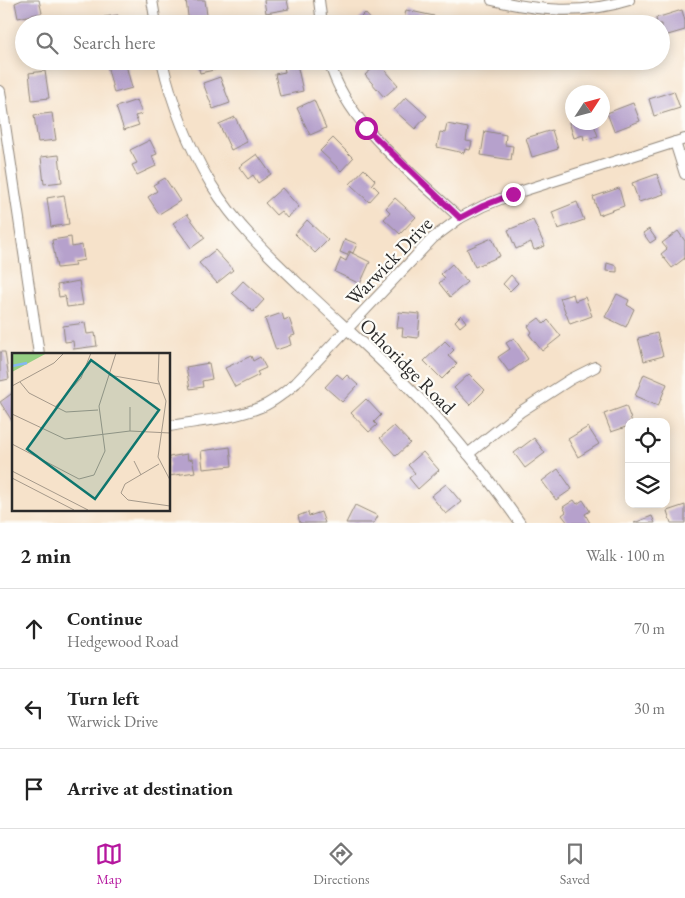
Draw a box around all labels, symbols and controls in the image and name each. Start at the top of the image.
search box [15,15,670,70]
icon: search [33,29,61,57]
text: Search here [73,30,155,55]
north arrow [565,85,610,130]
route start [355,117,378,140]
route end [502,183,525,206]
street label: Warwick Drive [340,211,438,311]
street label: Othoridge Road [354,312,462,420]
inset map [12,353,170,510]
map controls [625,418,670,508]
button: locate [625,418,670,463]
button: layers [625,463,670,508]
text: 2 min [20,542,71,569]
text: Walk · 100 m [586,545,665,566]
text: Continue [67,606,142,631]
icon: ahead [20,615,48,643]
text: 70 m [634,618,665,639]
text: Hedgewood Road [67,631,179,652]
text: Turn left [67,686,139,711]
icon: left [20,695,48,723]
text: 30 m [634,698,665,719]
text: Warwick Drive [67,711,158,732]
icon: arrive [20,775,48,803]
text: Arrive at destination [67,776,233,801]
tab: Map [95,840,123,888]
tab: Directions [313,840,370,888]
tab: Saved [560,840,590,888]

